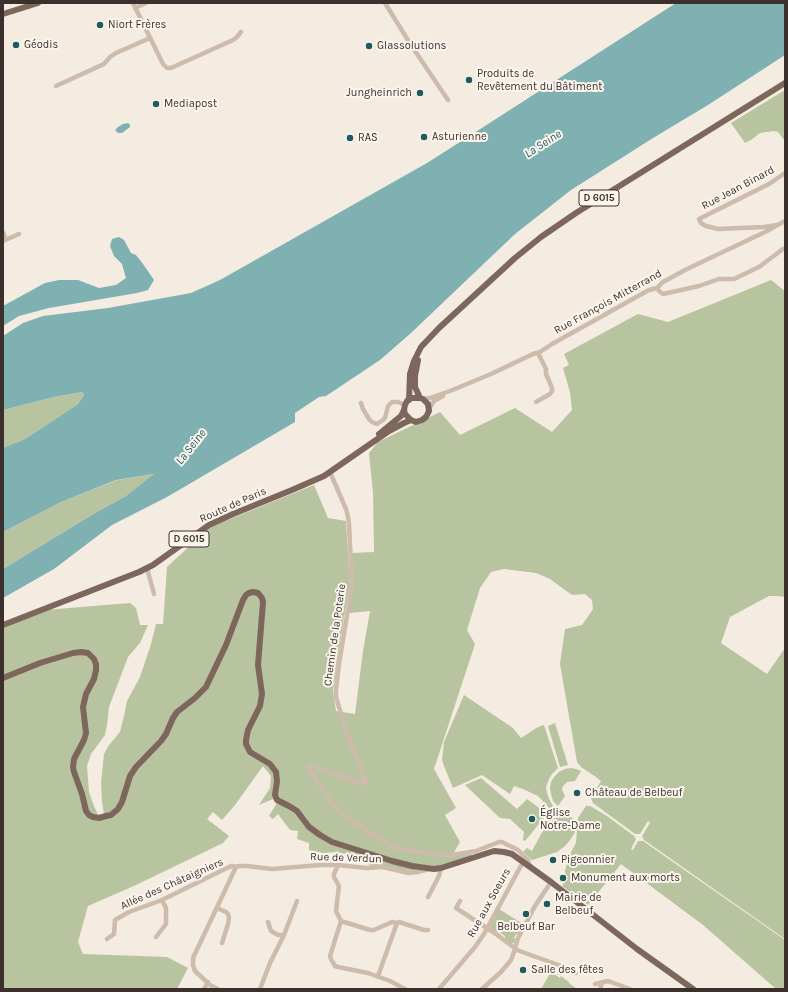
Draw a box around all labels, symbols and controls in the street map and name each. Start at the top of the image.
place label: Niort Frères [108,18,166,32]
marker: Niort Frères [95,20,105,30]
place label: Géodis [24,38,58,52]
place label: Glassolutions [377,39,446,53]
marker: Géodis [11,40,21,50]
marker: Glassolutions [364,41,374,51]
place label: Produits de Revêtement du Bâtiment [477,67,602,93]
marker: Produits de Revêtement du Bâtiment [464,75,474,85]
place label: Jungheinrich [346,86,412,100]
marker: Jungheinrich [415,88,425,98]
place label: Mediapost [164,97,217,111]
marker: Mediapost [151,99,161,109]
water label: La Seine [522,127,564,161]
place label: Asturienne [432,130,487,144]
place label: RAS [358,131,378,145]
marker: Asturienne [419,132,429,142]
marker: RAS [345,133,355,143]
street label: Rue Jean Binard [699,163,777,213]
road number: D 6015 [579,190,619,206]
street label: Rue François Mitterrand [552,267,664,337]
water label: La Seine [173,426,209,468]
street label: Route de Paris [198,484,268,526]
road number: D 6015 [169,531,209,547]
street label: Chemin de la Poterie [321,583,349,687]
place label: Château de Belbeuf [585,786,682,800]
marker: Château de Belbeuf [572,788,582,798]
place label: Église Notre-Dame [540,806,600,832]
marker: Église Notre-Dame [527,814,537,824]
street label: Rue de Verdun [310,850,382,866]
place label: Pigeonnier [561,853,614,867]
street label: Allée des Châtaigniers [118,855,226,913]
marker: Pigeonnier [548,855,558,865]
street label: Rue aux Soeurs [464,866,514,940]
place label: Monument aux morts [571,871,680,885]
marker: Monument aux morts [558,873,568,883]
place label: Mairie de Belbeuf [555,891,601,917]
marker: Mairie de Belbeuf [542,899,552,909]
marker: Belbeuf Bar [521,909,531,919]
place label: Belbeuf Bar [497,920,555,934]
place label: Salle des fêtes [531,963,604,977]
marker: Salle des fêtes [518,965,528,975]

